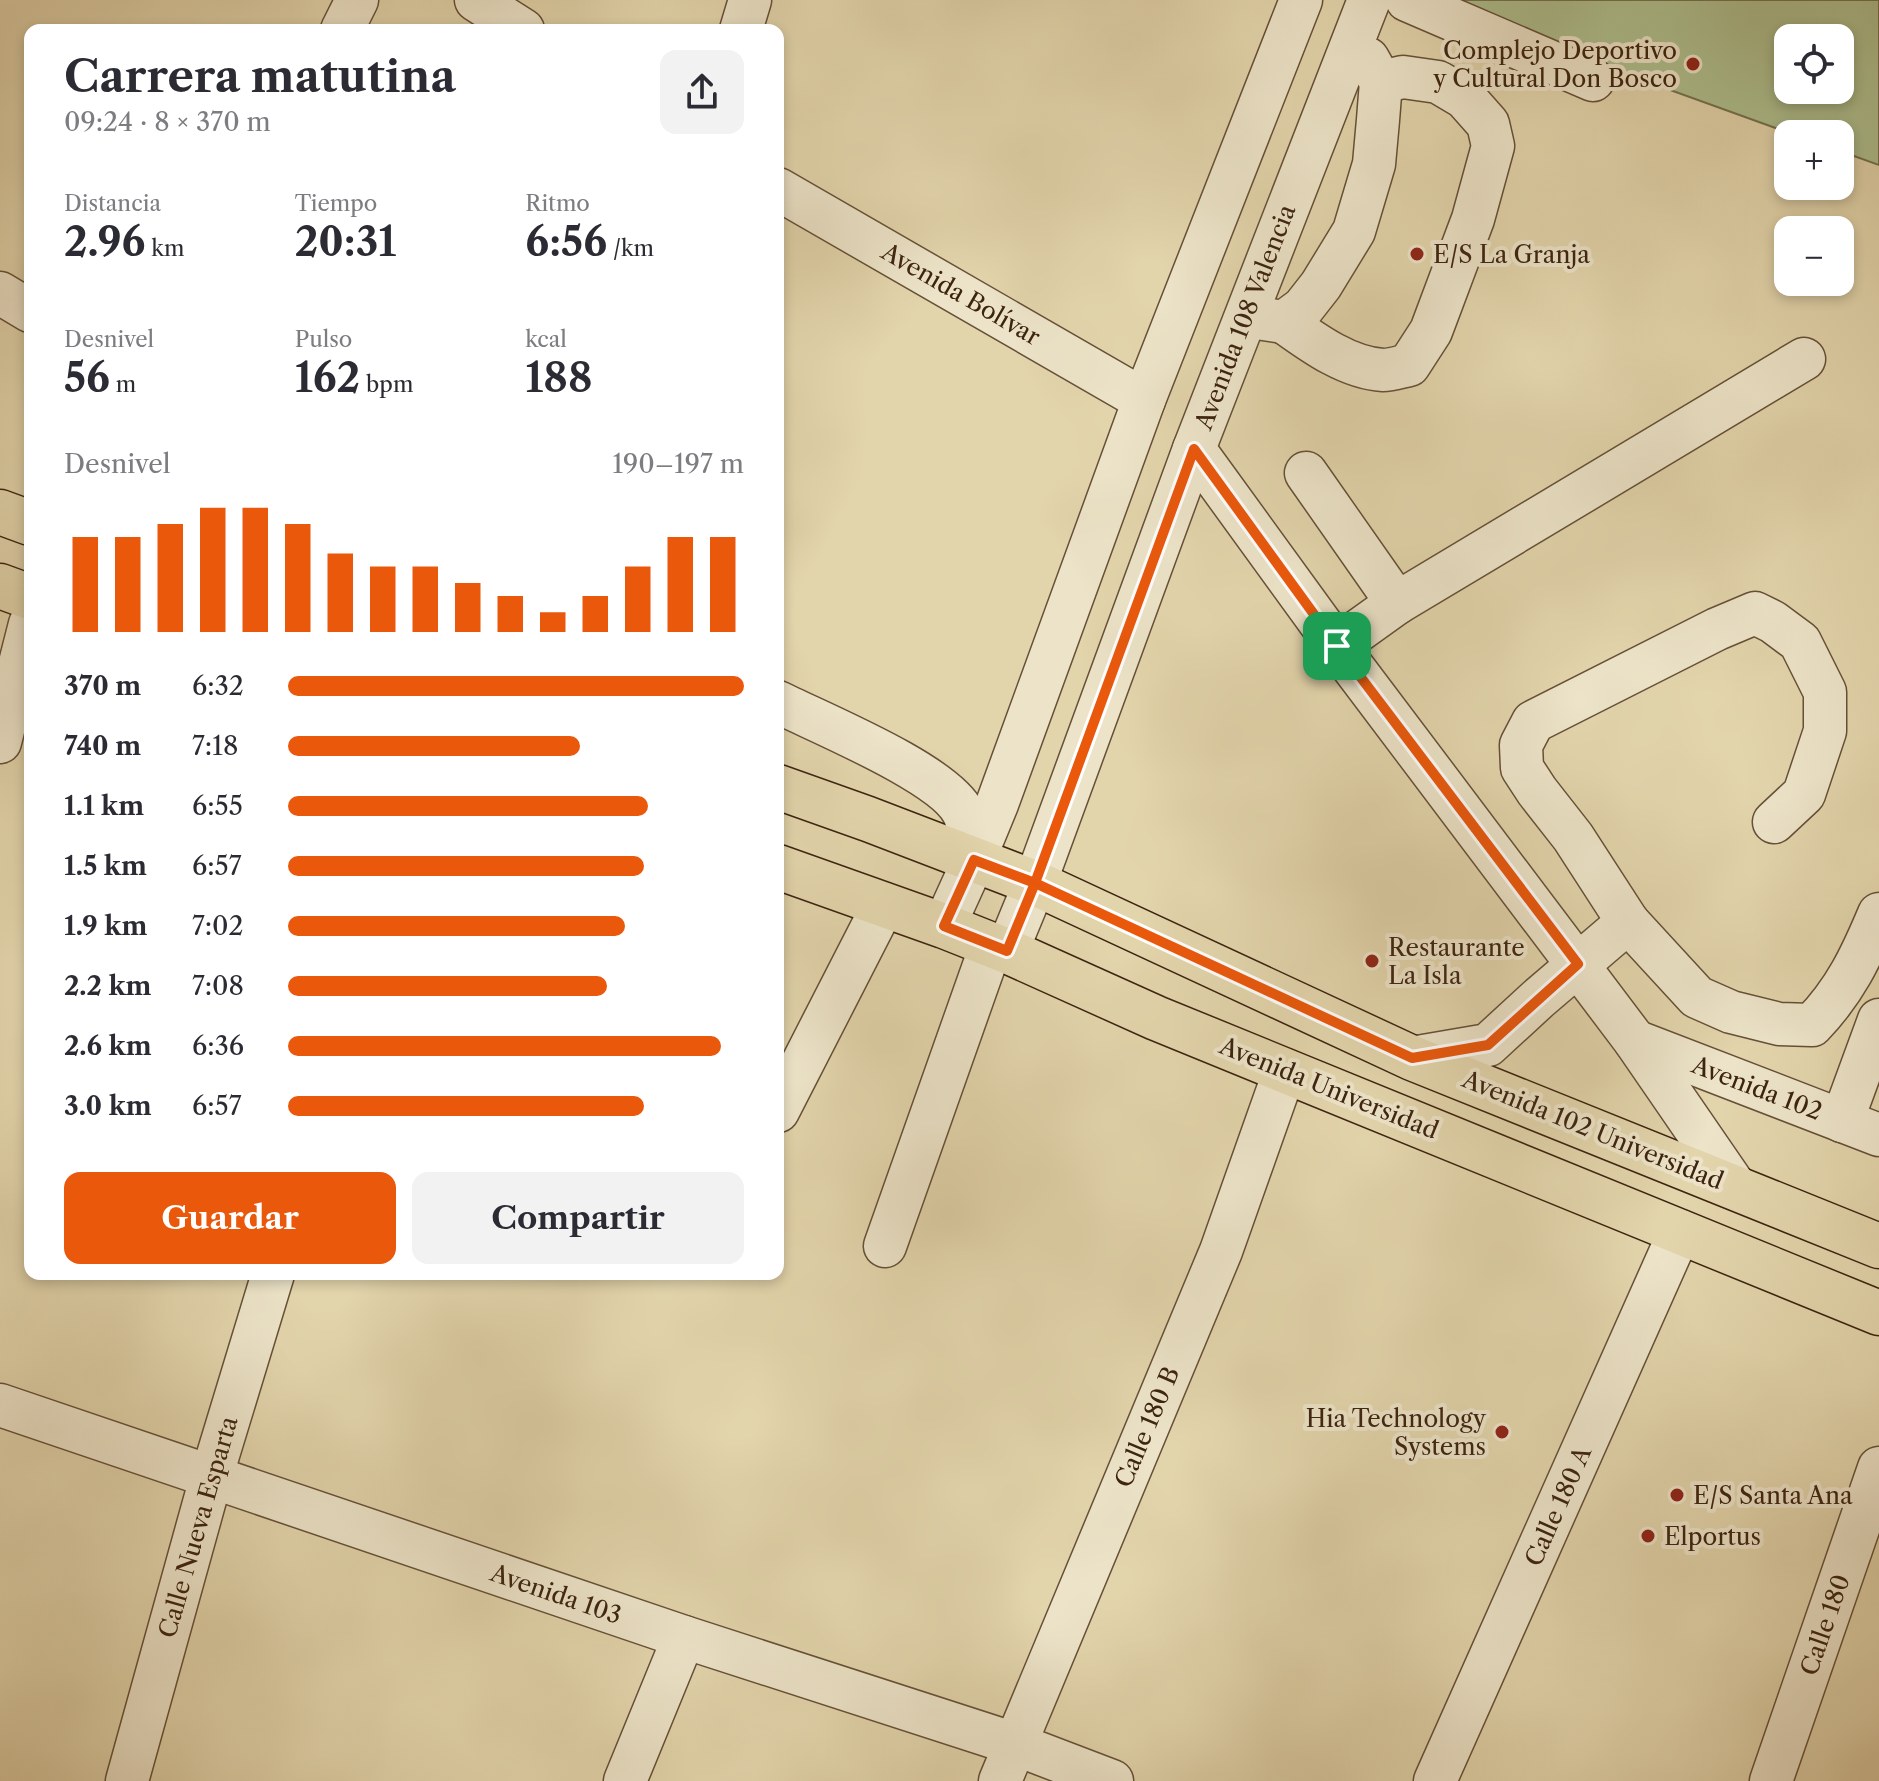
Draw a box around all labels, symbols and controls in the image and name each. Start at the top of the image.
map controls [1774,24,1854,296]
button: locate [1774,24,1854,104]
place label: Complejo Deportivo y Cultural Don Bosco [1432,36,1677,93]
text: Carrera matutina [64,49,456,103]
button: share [660,50,744,134]
marker: Complejo Deportivo y Cultural Don Bosco [1684,55,1702,73]
text: 09:24 · 8 × 370 m [64,106,271,138]
button: + [1774,120,1854,200]
text: Distancia [64,190,161,217]
text: Tiempo [295,190,377,217]
text: Ritmo [525,190,590,217]
street label: Avenida 108 Valencia [1188,200,1301,435]
button: − [1774,216,1854,296]
text: 2.96 [64,217,146,266]
text: 20:31 [295,217,396,266]
text: 6:56 [525,217,607,266]
text: km [146,235,185,262]
text: /km [607,235,654,262]
street label: Avenida Bolívar [876,236,1046,351]
place label: E/S La Granja [1433,240,1590,269]
marker: E/S La Granja [1408,245,1426,263]
text: Desnivel [64,326,154,353]
text: Pulso [295,326,352,353]
text: kcal [525,326,567,353]
text: 56 [64,353,110,402]
text: 162 [295,353,360,402]
text: 188 [525,353,593,402]
text: m [110,371,136,398]
text: bpm [360,371,413,398]
text: Desnivel [64,448,171,480]
text: 190–197 m [612,448,744,480]
pin [1303,612,1371,680]
icon: arrive [1315,624,1359,668]
text: 370 m [64,670,141,702]
text: 6:32 [192,670,244,702]
text: 740 m [64,730,141,762]
text: 7:18 [192,730,238,762]
text: 1.1 km [64,790,144,822]
text: 6:55 [192,790,243,822]
text: 1.5 km [64,850,147,882]
text: 6:57 [192,850,241,882]
text: 1.9 km [64,910,147,942]
text: 7:02 [192,910,244,942]
place label: Restaurante La Isla [1388,933,1525,990]
marker: Restaurante La Isla [1363,952,1381,970]
text: 2.2 km [64,970,151,1002]
text: 7:08 [192,970,244,1002]
text: 2.6 km [64,1030,152,1062]
text: 6:36 [192,1030,244,1062]
street label: Avenida Universidad [1214,1030,1443,1145]
street label: Avenida 102 [1687,1050,1826,1126]
street label: Avenida 102 Universidad [1457,1064,1728,1196]
text: 3.0 km [64,1090,152,1122]
text: 6:57 [192,1090,241,1122]
button: Guardar [64,1172,396,1264]
button: Compartir [412,1172,744,1264]
street label: Calle 180 B [1109,1362,1185,1492]
place label: Hia Technology Systems [1306,1404,1487,1461]
street label: Calle Nueva Esparta [152,1413,244,1641]
marker: Hia Technology Systems [1493,1423,1511,1441]
street label: Calle 180 A [1519,1441,1598,1570]
place label: E/S Santa Ana [1693,1481,1853,1510]
marker: E/S Santa Ana [1668,1486,1686,1504]
place label: Elportus [1664,1522,1761,1551]
marker: Elportus [1639,1527,1657,1545]
street label: Avenida 103 [486,1558,625,1630]
street label: Calle 180 [1794,1571,1856,1679]

